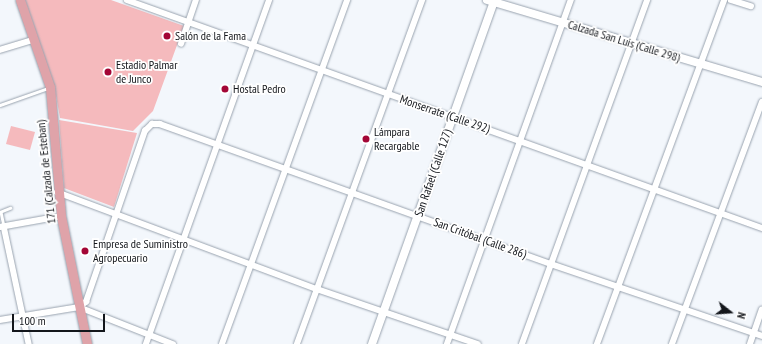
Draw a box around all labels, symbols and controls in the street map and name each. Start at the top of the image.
street label: Calzada San Luis (Calle 298) [566,17,682,65]
place label: Salón de la Fama [175,29,246,43]
marker: Salón de la Fama [162,31,172,41]
place label: Estadio Palmar de Junco [116,58,177,86]
marker: Estadio Palmar de Junco [103,67,113,77]
place label: Hostal Pedro [233,82,286,96]
marker: Hostal Pedro [220,84,230,94]
street label: Monserrate (Calle 292) [398,92,492,136]
street label: 171 (Calzada de Esteban) [33,119,59,225]
place label: Lámpara Recargable [374,125,419,153]
street label: San Rafael (Calle 127) [411,127,455,219]
marker: Lámpara Recargable [361,134,371,144]
street label: San Critóbal (Calle 286) [432,215,528,261]
place label: Empresa de Suministro Agropecuario [93,237,188,265]
marker: Empresa de Suministro Agropecuario [80,246,90,256]
north arrow [710,292,750,332]
scale bar [14,306,107,332]
text: N [734,311,749,320]
text: 100 m [19,313,46,328]

